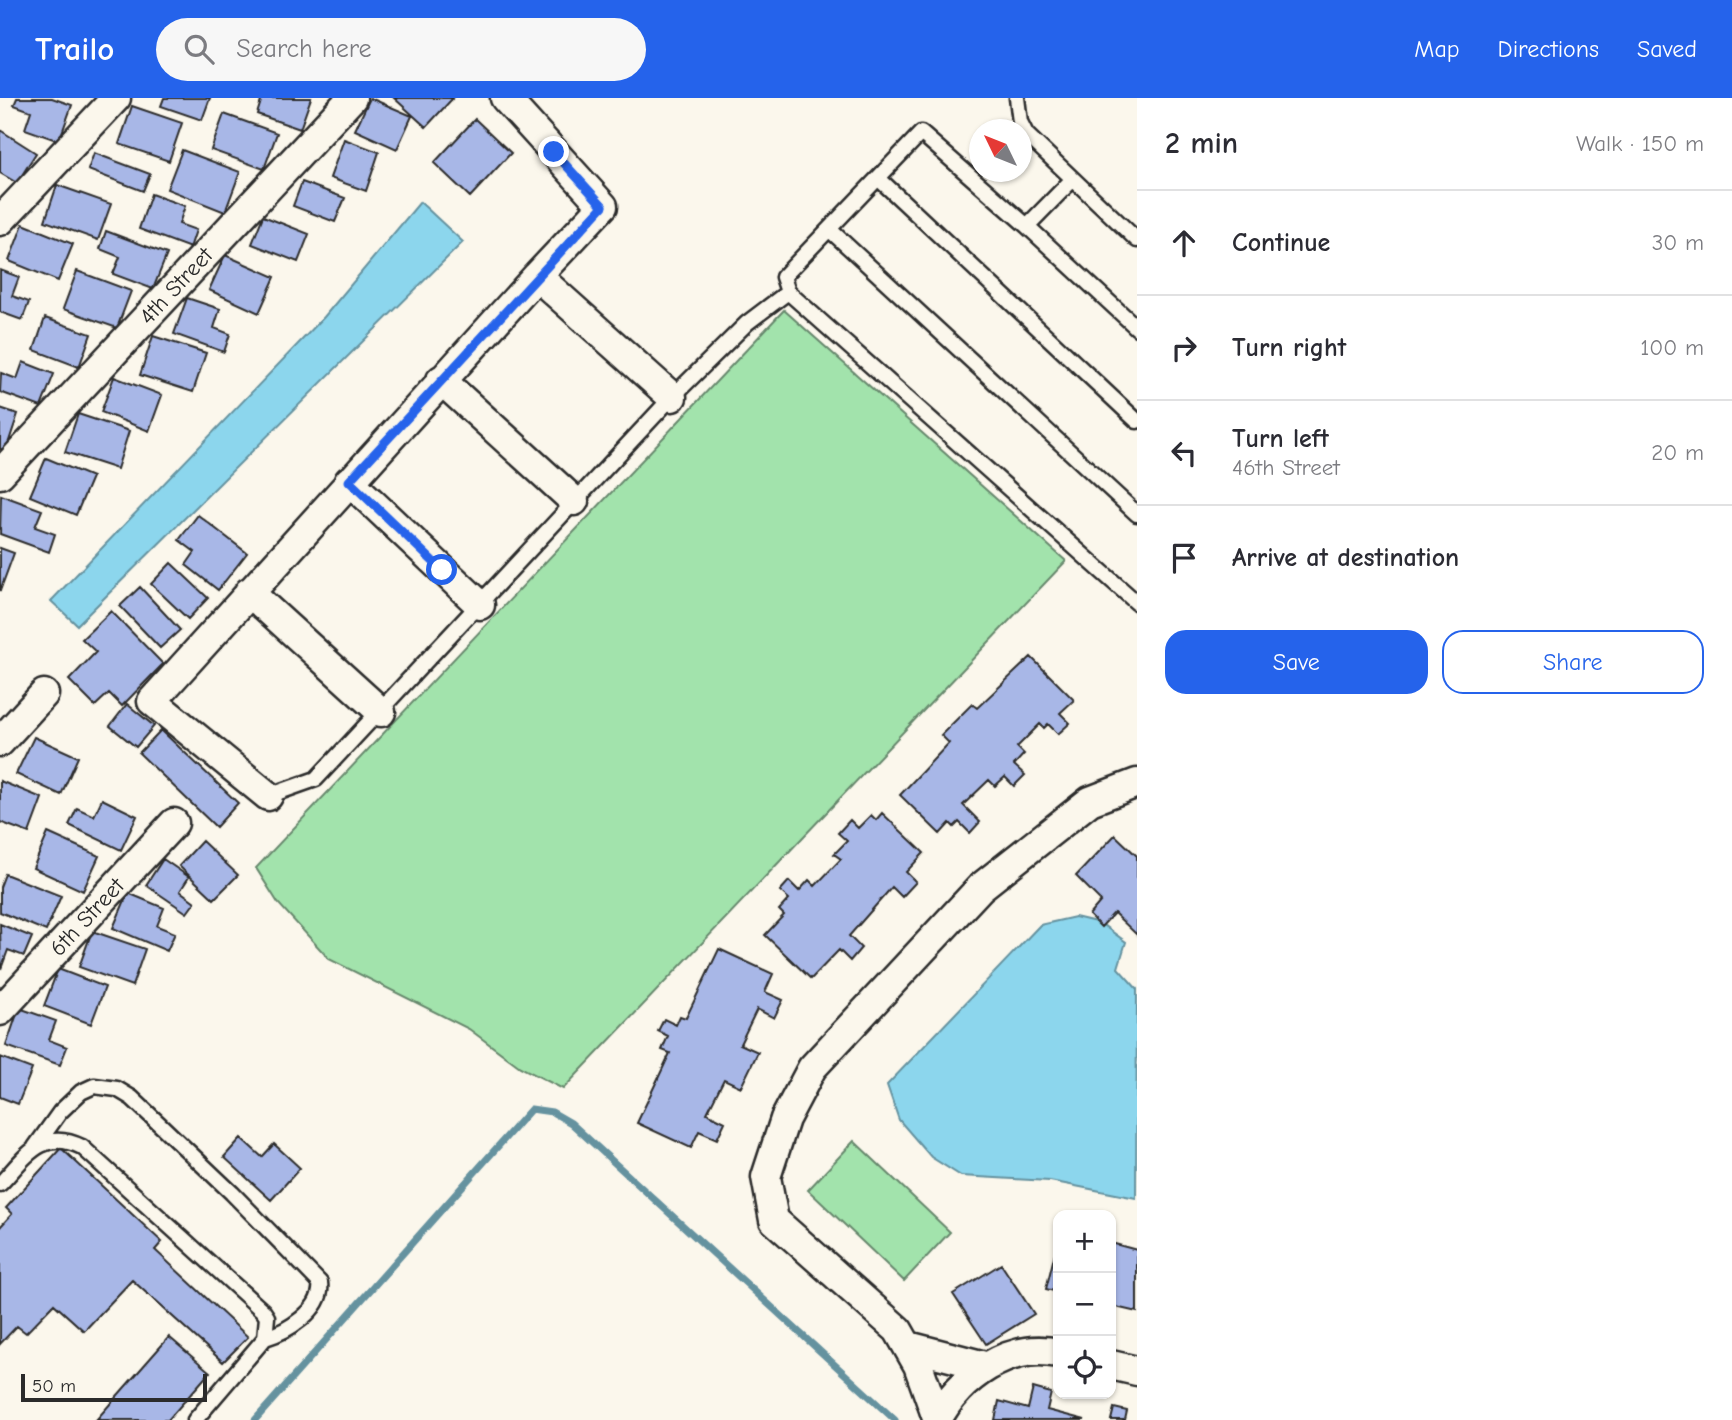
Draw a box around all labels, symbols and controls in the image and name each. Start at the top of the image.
search box [156,18,646,81]
text: Trailo [35,30,114,68]
icon: search [180,30,218,68]
text: Search here [236,34,372,64]
text: Map [1414,35,1460,63]
text: Directions [1498,35,1599,63]
text: Saved [1637,35,1697,63]
north arrow [969,119,1032,182]
text: 2 min [1165,126,1238,161]
text: Walk · 150 m [1576,130,1704,157]
route end [538,136,569,167]
icon: ahead [1165,224,1203,262]
text: Continue [1232,228,1330,258]
text: 30 m [1652,229,1704,256]
street label: 4th Street [134,241,219,330]
icon: right [1165,329,1203,367]
text: Turn right [1232,333,1346,363]
text: 100 m [1640,334,1704,361]
text: Turn left [1232,424,1329,454]
icon: left [1165,434,1203,472]
text: 20 m [1651,439,1704,466]
text: 46th Street [1232,454,1340,481]
icon: arrive [1165,539,1203,577]
text: Arrive at destination [1232,543,1459,573]
route start [426,554,457,585]
button: Save [1165,630,1428,694]
button: Share [1442,630,1704,694]
street label: 6th Street [44,871,131,962]
map controls [1053,1210,1116,1399]
button: + [1053,1210,1116,1273]
button: − [1053,1273,1116,1336]
button: locate [1053,1336,1116,1399]
scale bar [21,1371,206,1403]
text: 50 m [32,1375,76,1397]

